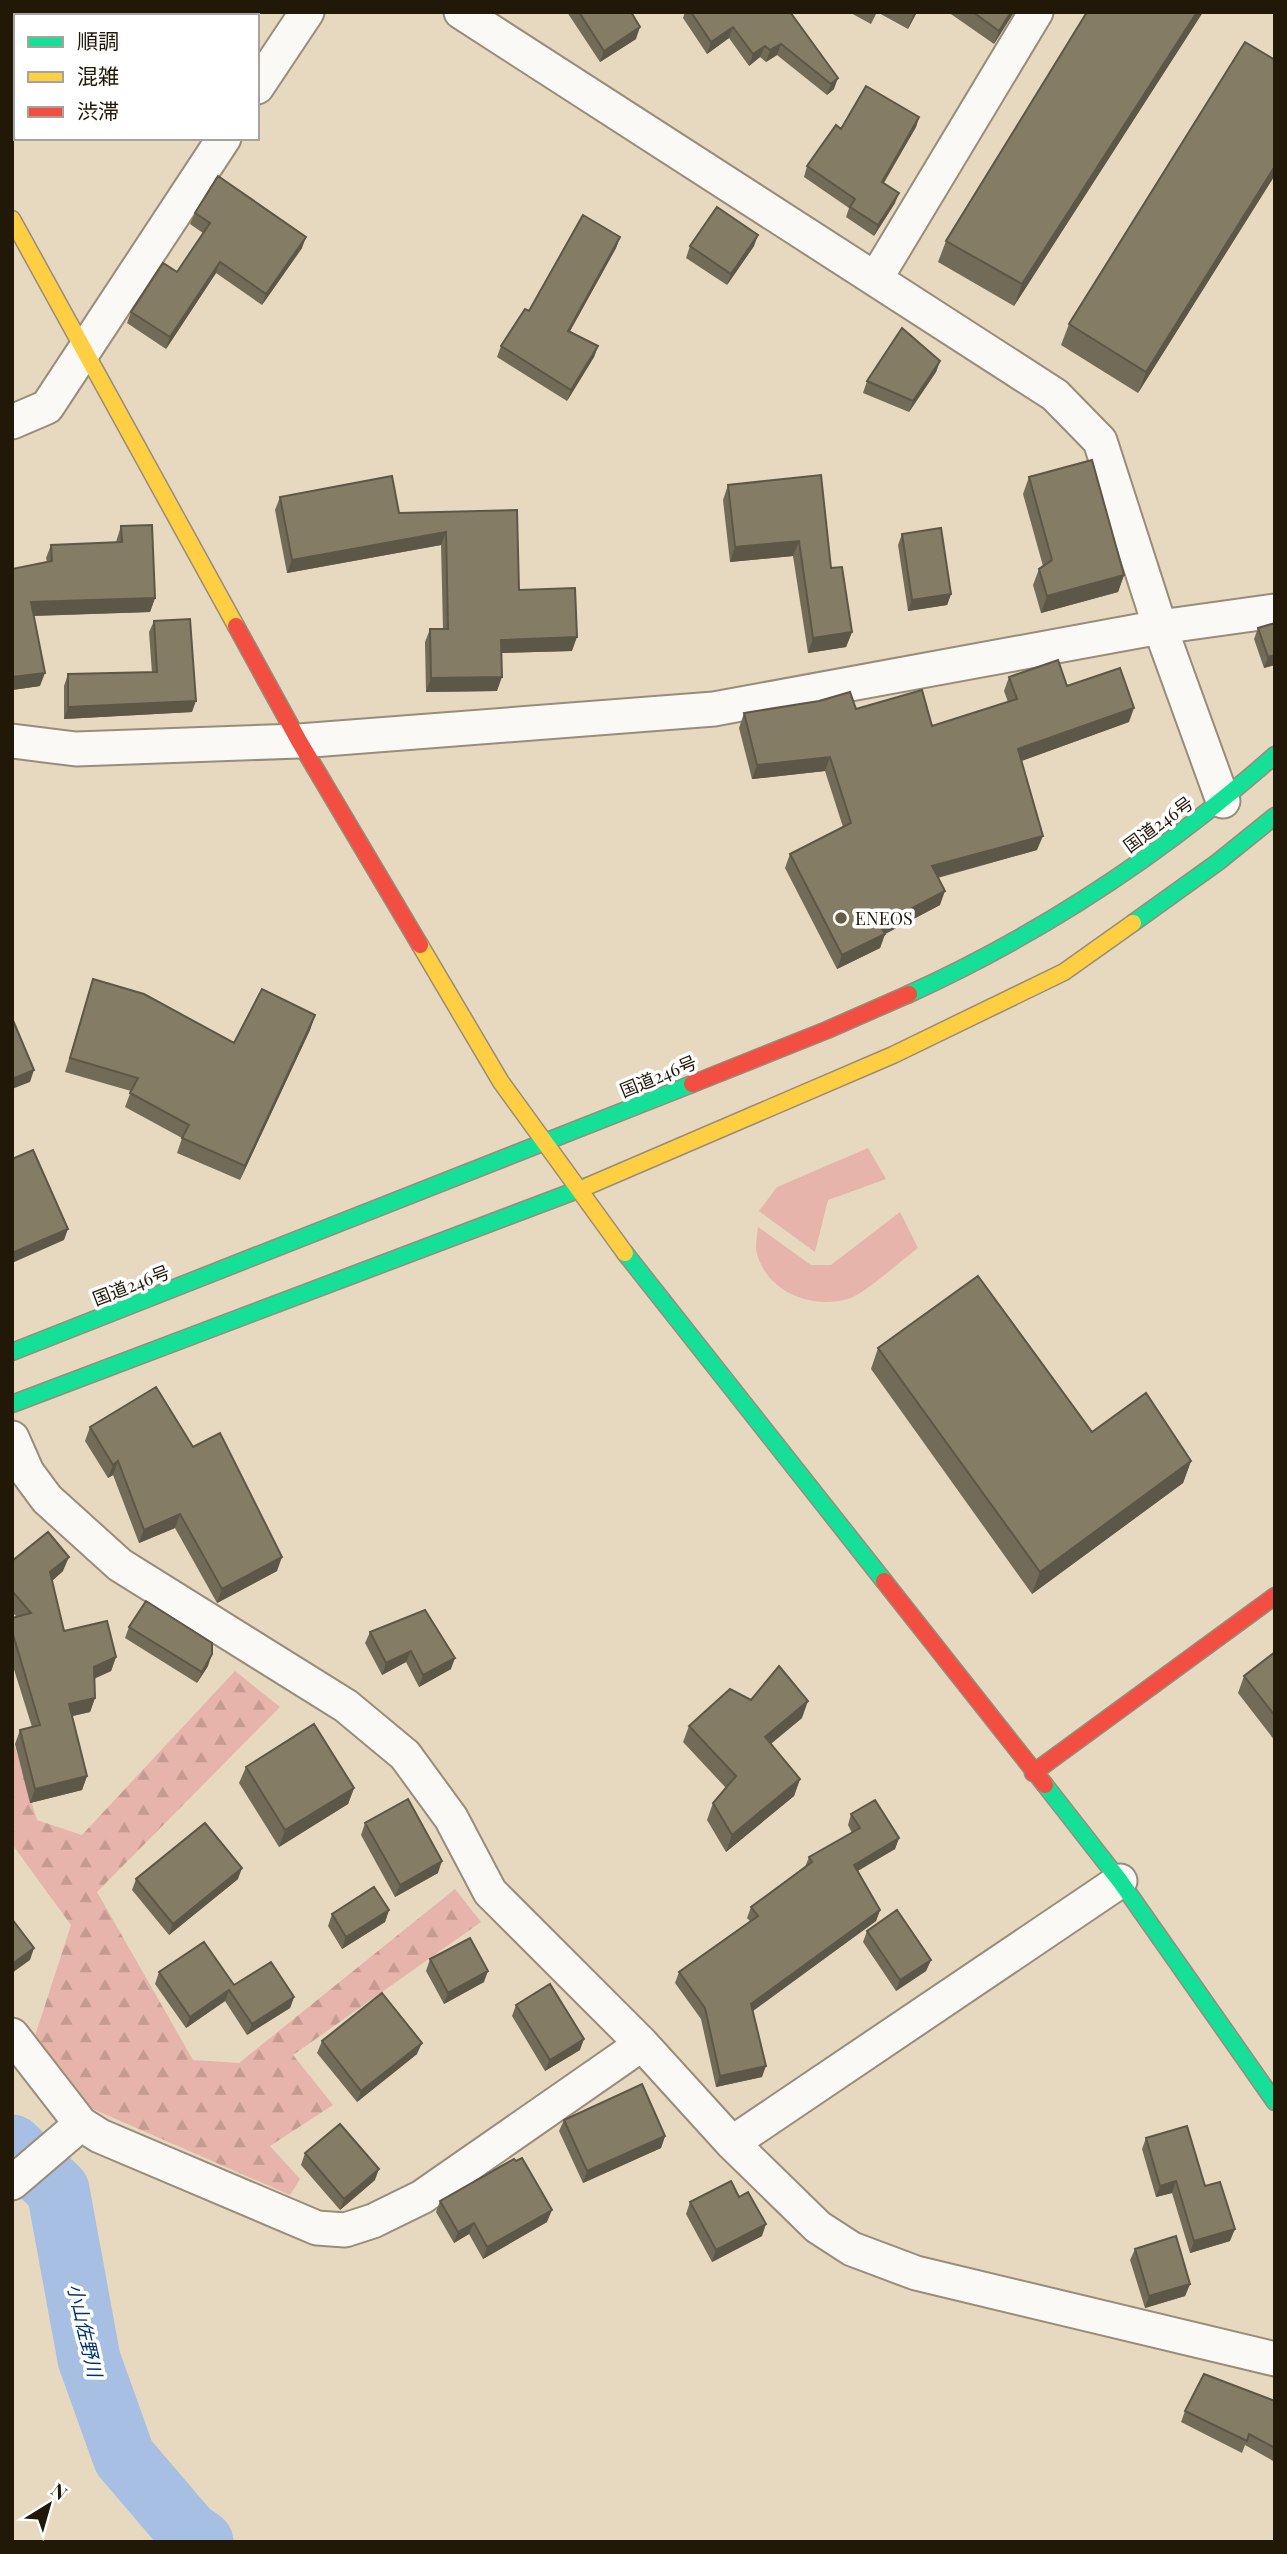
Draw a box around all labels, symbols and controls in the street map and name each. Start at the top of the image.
legend [14,14,259,140]
text: 順調 [77,26,119,54]
text: 混雑 [77,61,119,89]
text: 渋滞 [77,96,119,124]
street label: 国道246号 [1118,791,1198,857]
place label: ENEOS [855,906,913,930]
marker: ENEOS [833,910,849,926]
street label: 国道246号 [616,1050,700,1102]
street label: 国道246号 [89,1259,173,1311]
water label: 小山佐野川 [63,2281,110,2381]
north arrow [14,2470,84,2540]
text: N [47,2476,73,2505]

